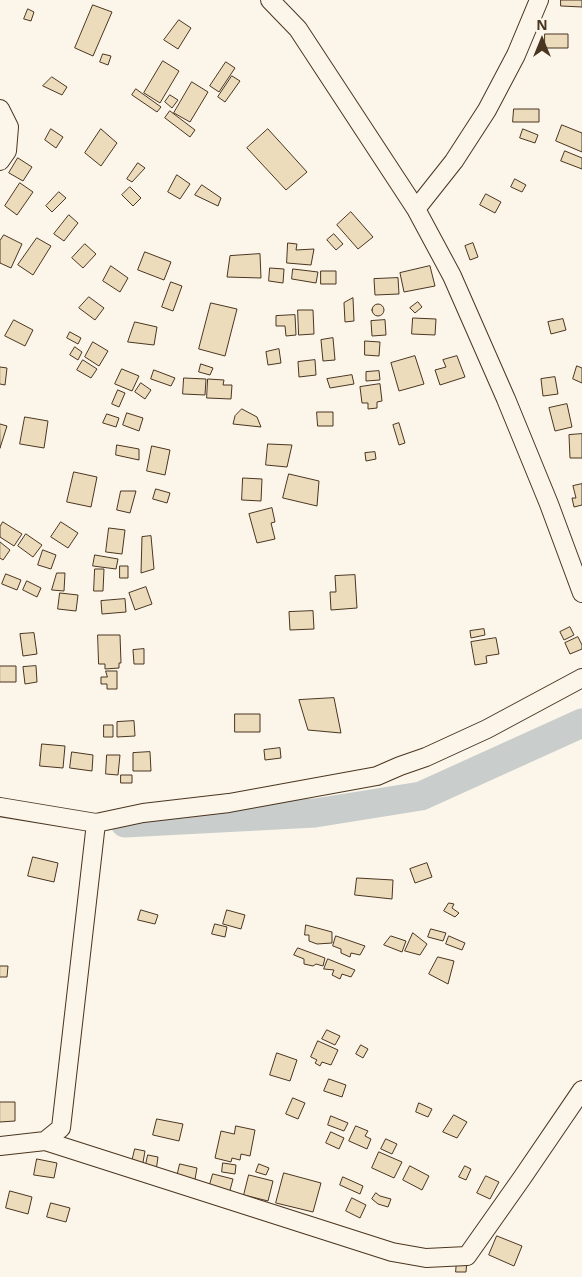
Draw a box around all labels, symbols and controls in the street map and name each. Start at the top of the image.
north arrow [517,15,567,65]
text: N [536,15,548,34]

